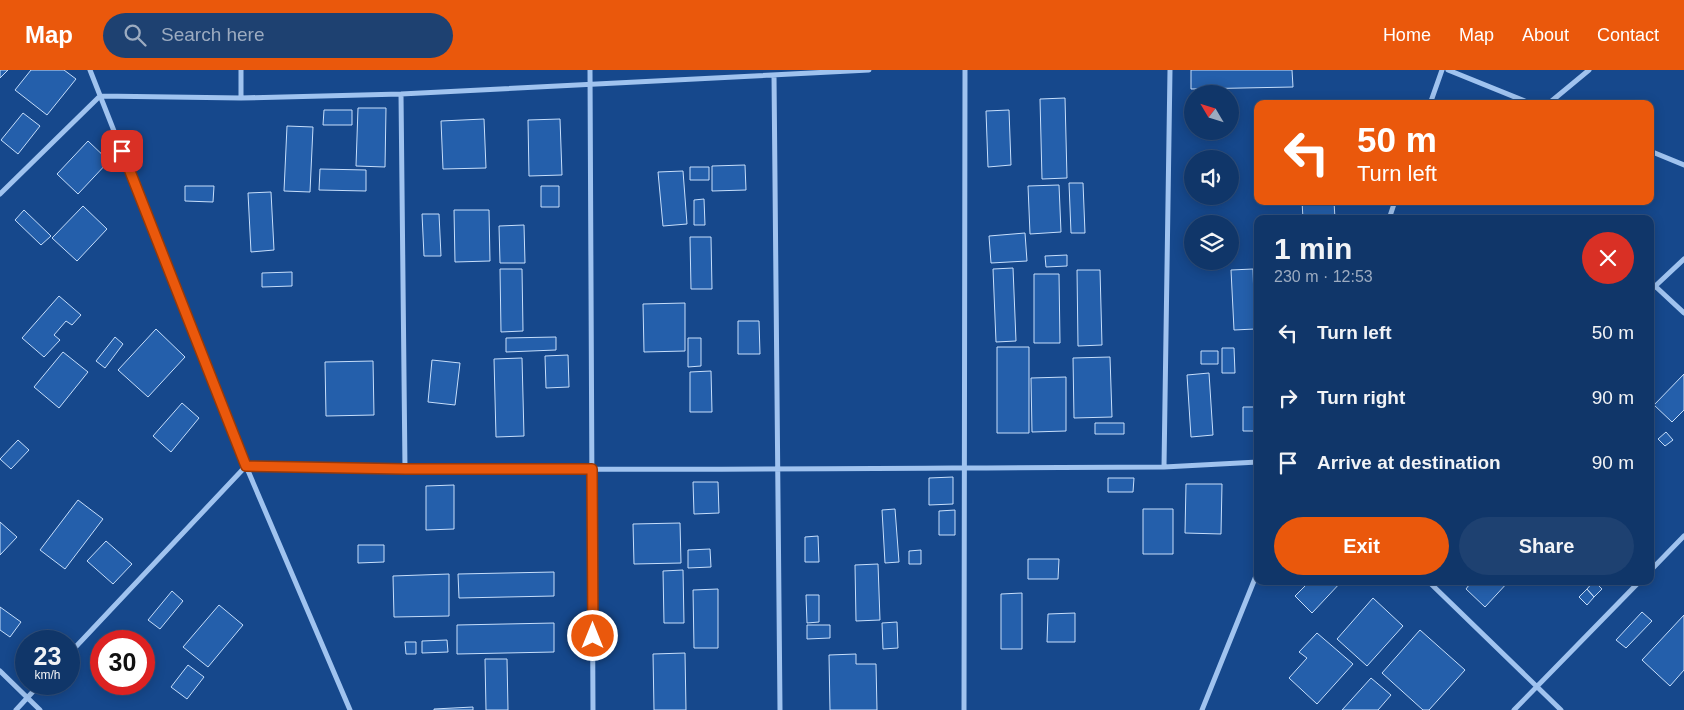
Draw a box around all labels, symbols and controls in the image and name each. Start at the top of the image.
search box [103,13,453,58]
text: Map [25,21,73,48]
icon: search [121,21,149,49]
text: Search here [161,24,265,45]
text: Home [1383,25,1431,45]
text: Map [1459,25,1494,45]
text: About [1522,25,1569,45]
text: Contact [1597,25,1659,45]
north arrow [1184,85,1239,140]
map controls [1184,85,1239,270]
icon: left [1274,120,1339,185]
text: 50 m [1357,120,1437,159]
pin [101,130,143,172]
icon: arrive [108,137,136,165]
button: sound [1184,150,1239,205]
text: Turn left [1357,161,1437,186]
button: layers [1184,215,1239,270]
text: 1 min [1274,232,1352,265]
button: close [1582,232,1634,284]
text: 230 m · 12:53 [1274,268,1373,285]
icon: left [1274,319,1302,347]
text: Turn left [1317,322,1392,343]
text: 50 m [1592,322,1634,343]
icon: right [1274,384,1302,412]
text: Turn right [1317,387,1405,408]
text: 90 m [1592,387,1634,408]
icon: arrive [1274,449,1302,477]
text: Arrive at destination [1317,452,1501,473]
text: 90 m [1592,452,1634,473]
button: Exit [1274,517,1449,575]
button: Share [1459,517,1634,575]
position arrow [566,609,618,661]
speed limit sign: 30 [90,630,155,695]
text: 23 [34,642,61,670]
text: km/h [34,668,61,682]

